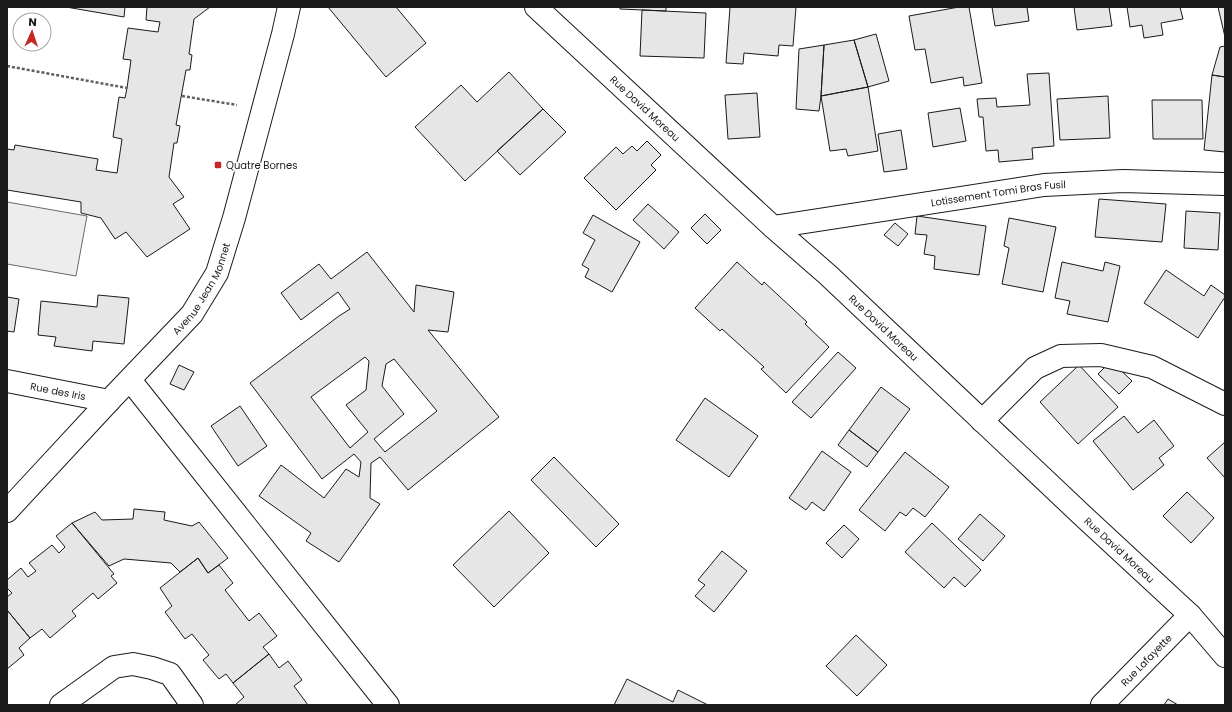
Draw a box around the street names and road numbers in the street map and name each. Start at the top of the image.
street label: Rue David Moreau [606,72,683,145]
street label: Lotissement Tomi Bras Fusil [930,177,1066,210]
street label: Avenue Jean Monnet [169,241,234,338]
street label: Rue David Moreau [845,291,922,365]
street label: Rue des Iris [29,379,87,404]
street label: Rue David Moreau [1081,514,1158,587]
street label: Rue Lafayette [1117,631,1175,690]

